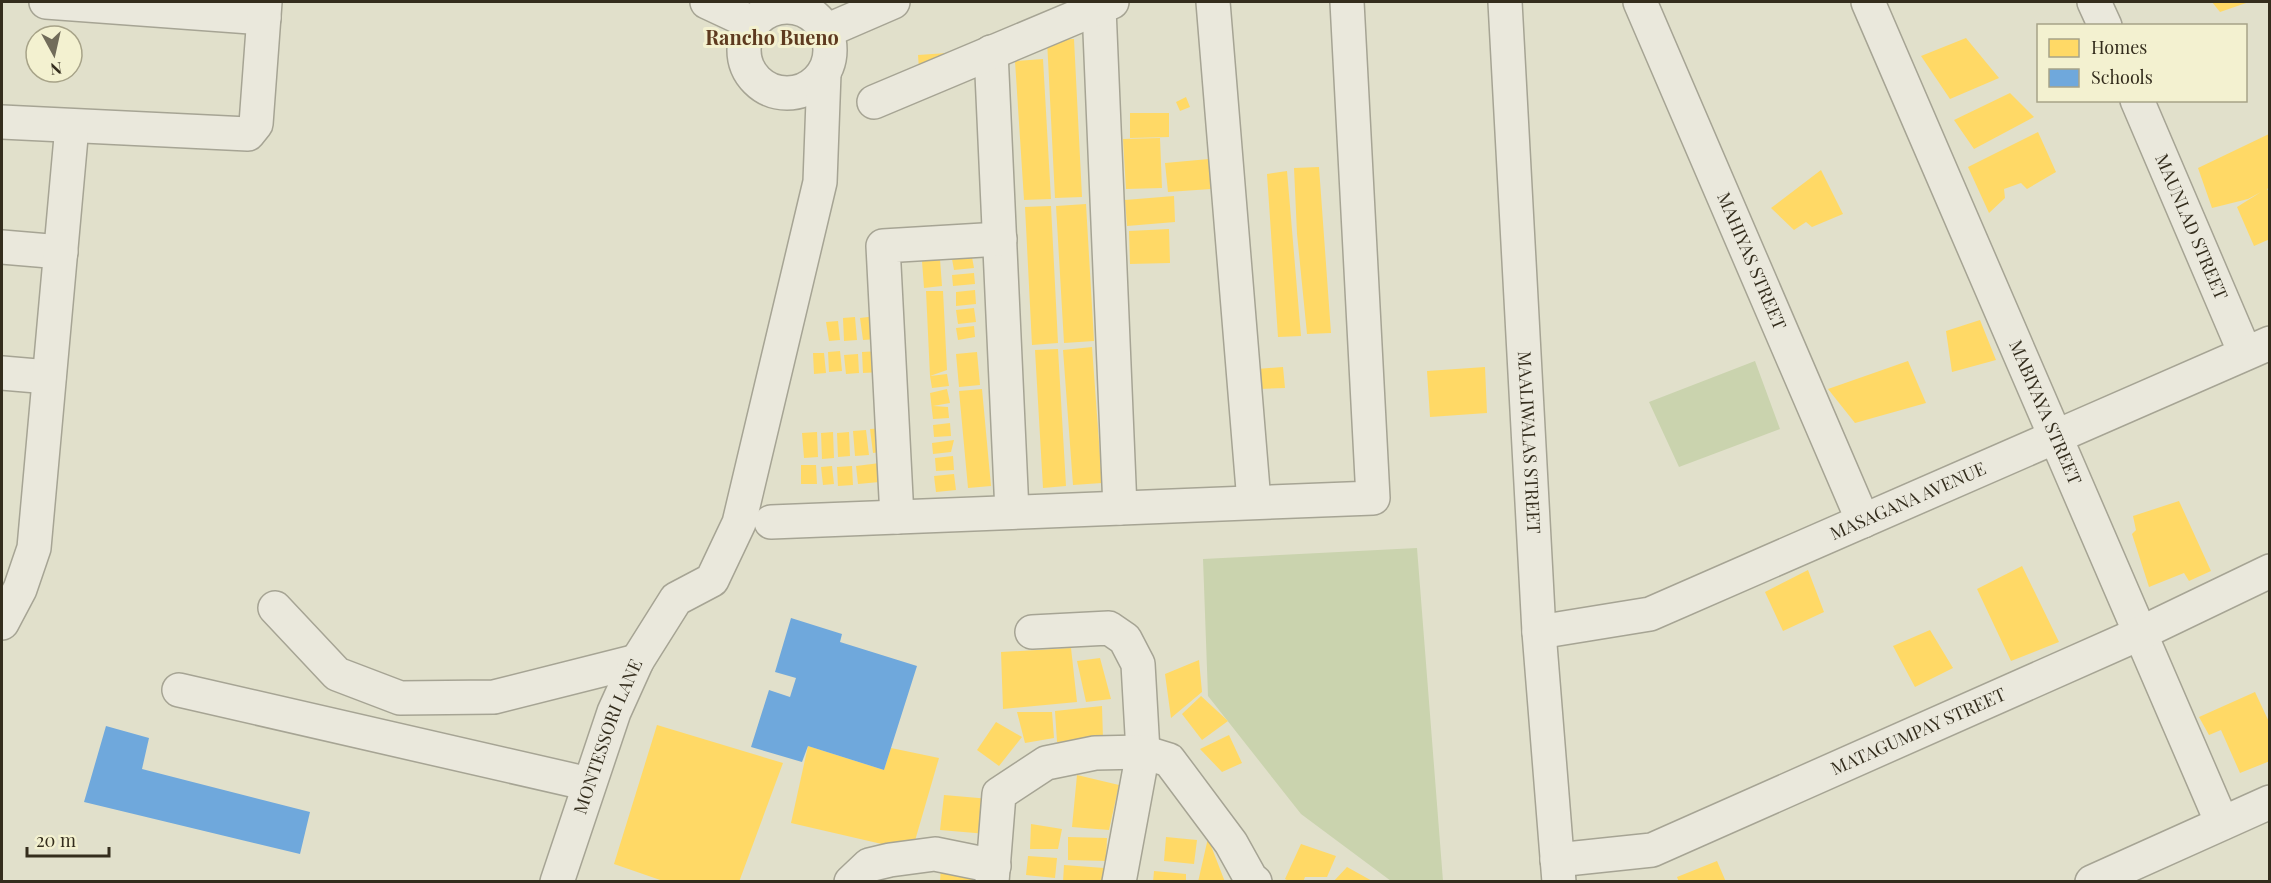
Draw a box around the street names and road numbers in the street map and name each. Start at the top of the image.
street label: MAUNLAD STREET [2150,150,2234,303]
street label: MAHIYAS STREET [1712,188,1792,333]
street label: MABIYAYA STREET [2004,336,2088,488]
street label: MAALIWALAS STREET [1513,350,1547,534]
street label: MASAGANA AVENUE [1826,456,1989,545]
street label: MONTESSORI LANE [568,655,647,817]
street label: MATAGUMPAY STREET [1827,682,2009,780]

